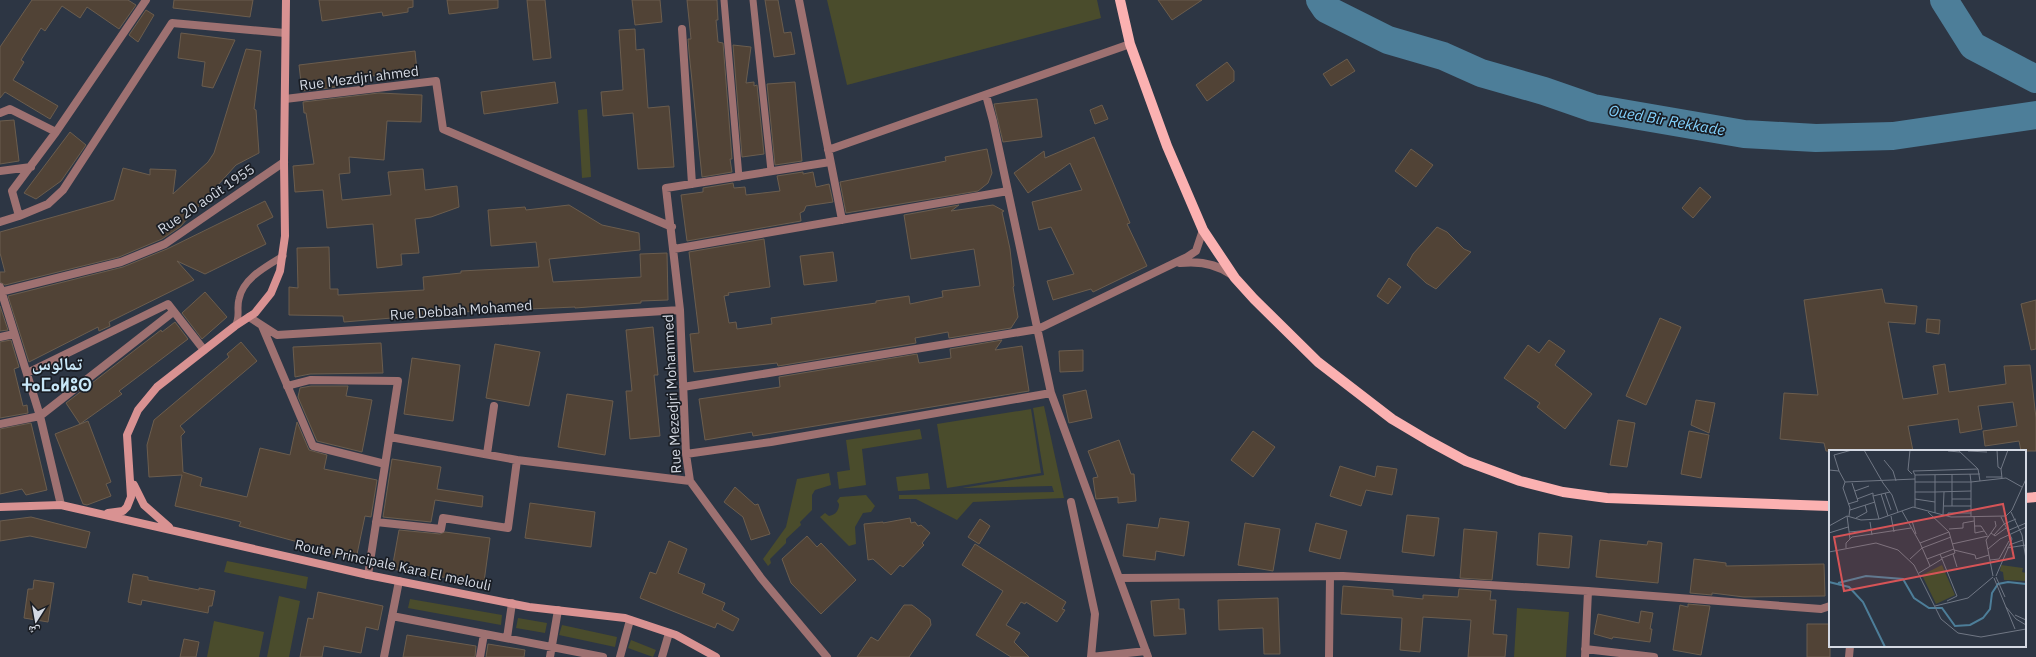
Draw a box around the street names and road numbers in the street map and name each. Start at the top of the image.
street label: Rue Mezdjri ahmed [298,62,420,94]
street label: Rue 20 août 1955 [154,160,258,238]
street label: Rue Debbah Mohamed [389,296,533,324]
street label: Rue Mezedjri Mohammed [659,314,685,474]
street label: Route Principale Kara El melouli [293,535,493,595]

